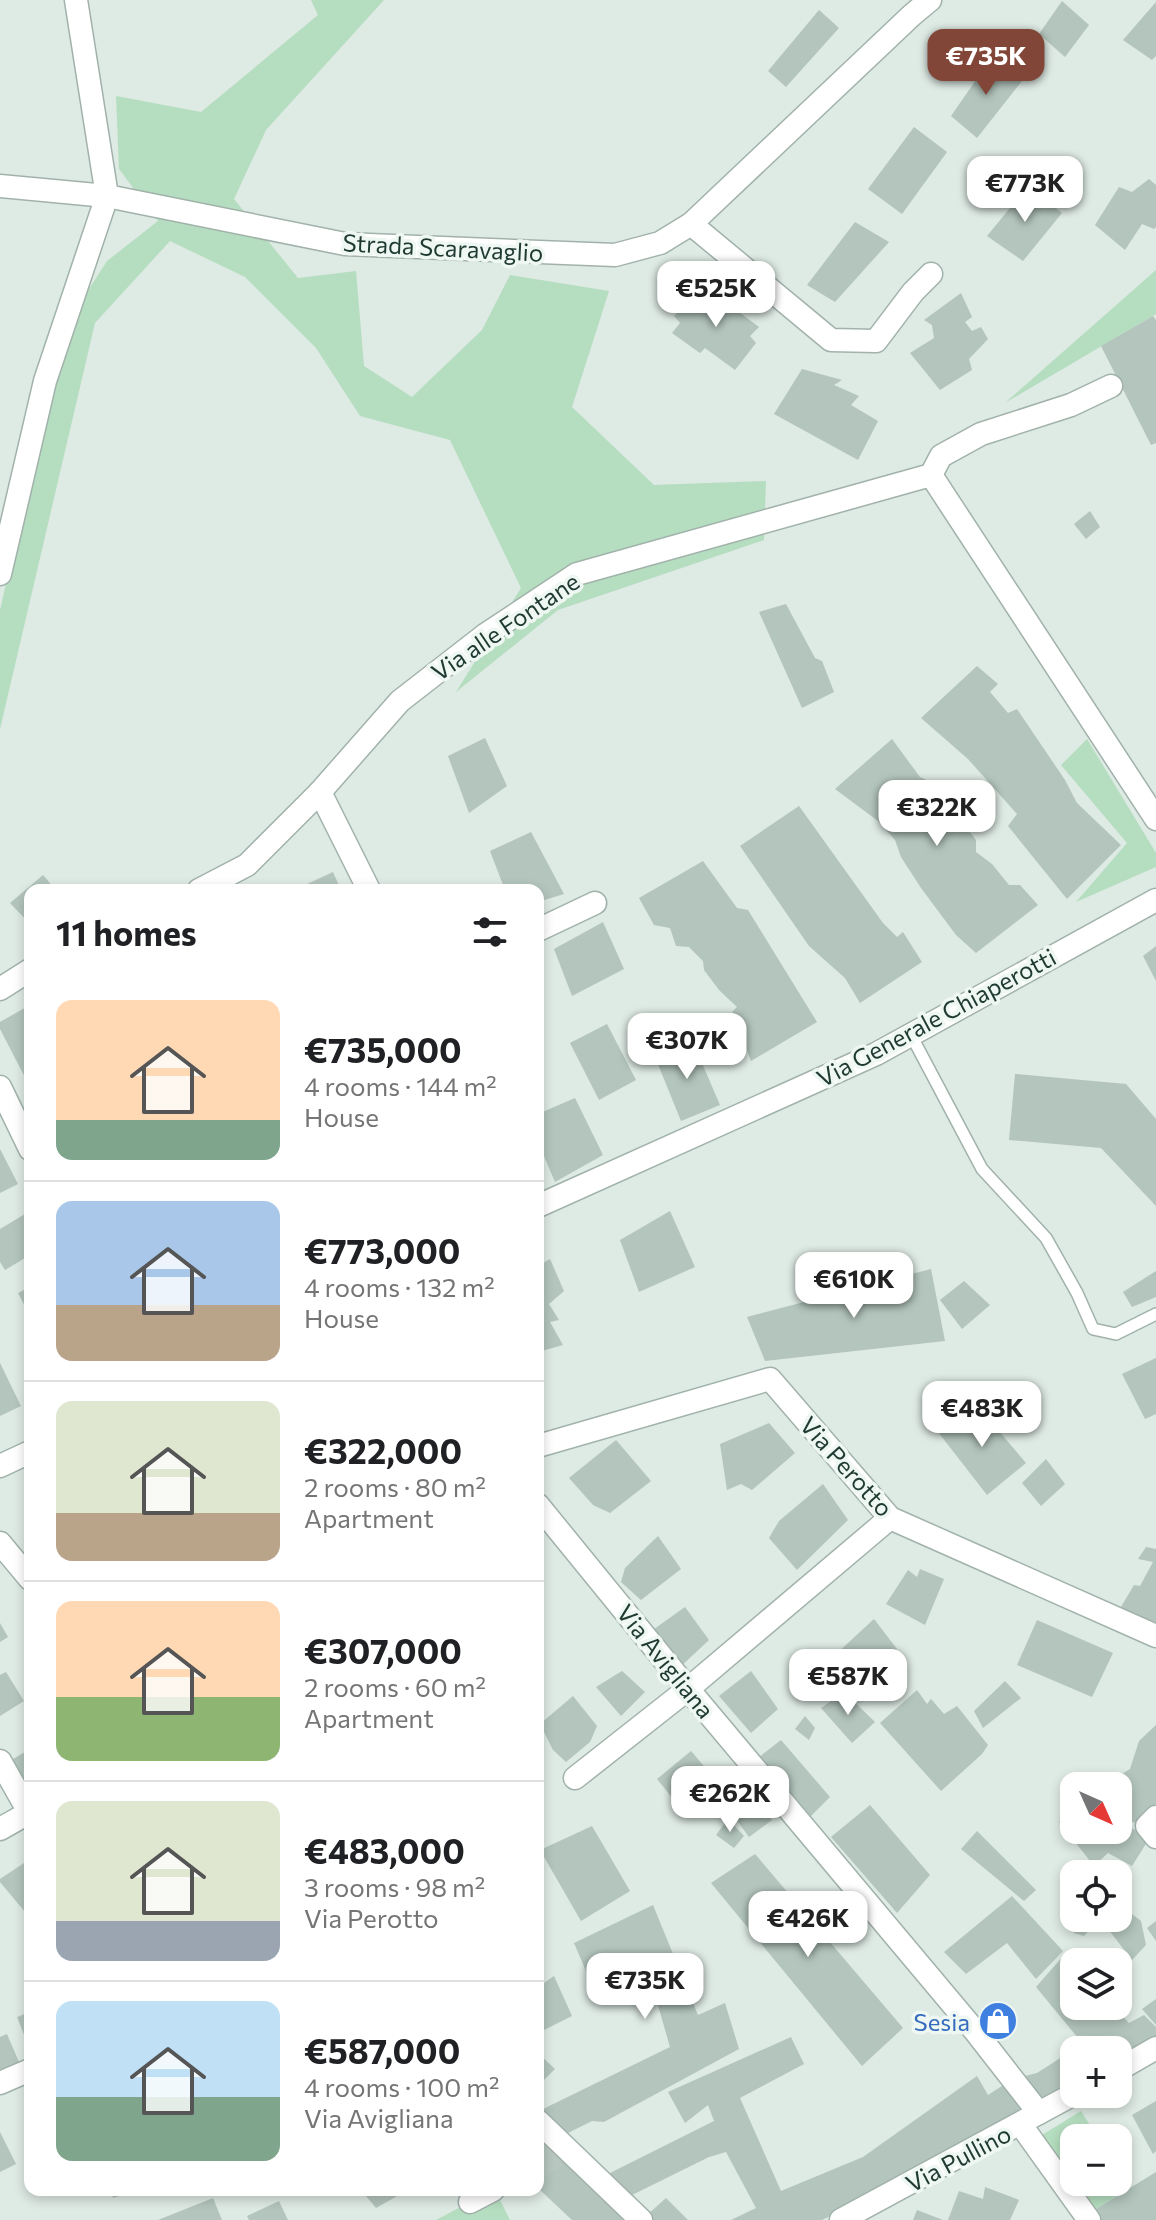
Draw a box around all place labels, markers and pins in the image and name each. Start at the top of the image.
pin: €735K [930,29,1042,97]
pin: €773K [969,156,1081,224]
pin: €525K [660,261,772,329]
pin: €322K [881,780,993,848]
pin: €307K [631,1013,743,1081]
pin: €610K [798,1252,910,1320]
pin: €483K [926,1381,1038,1449]
pin: €587K [792,1649,904,1717]
pin: €262K [674,1766,786,1834]
pin: €426K [752,1891,864,1959]
pin: €735K [589,1953,701,2021]
shop icon: Sesia [977,2000,1019,2042]
place label: Sesia [914,2007,970,2036]

